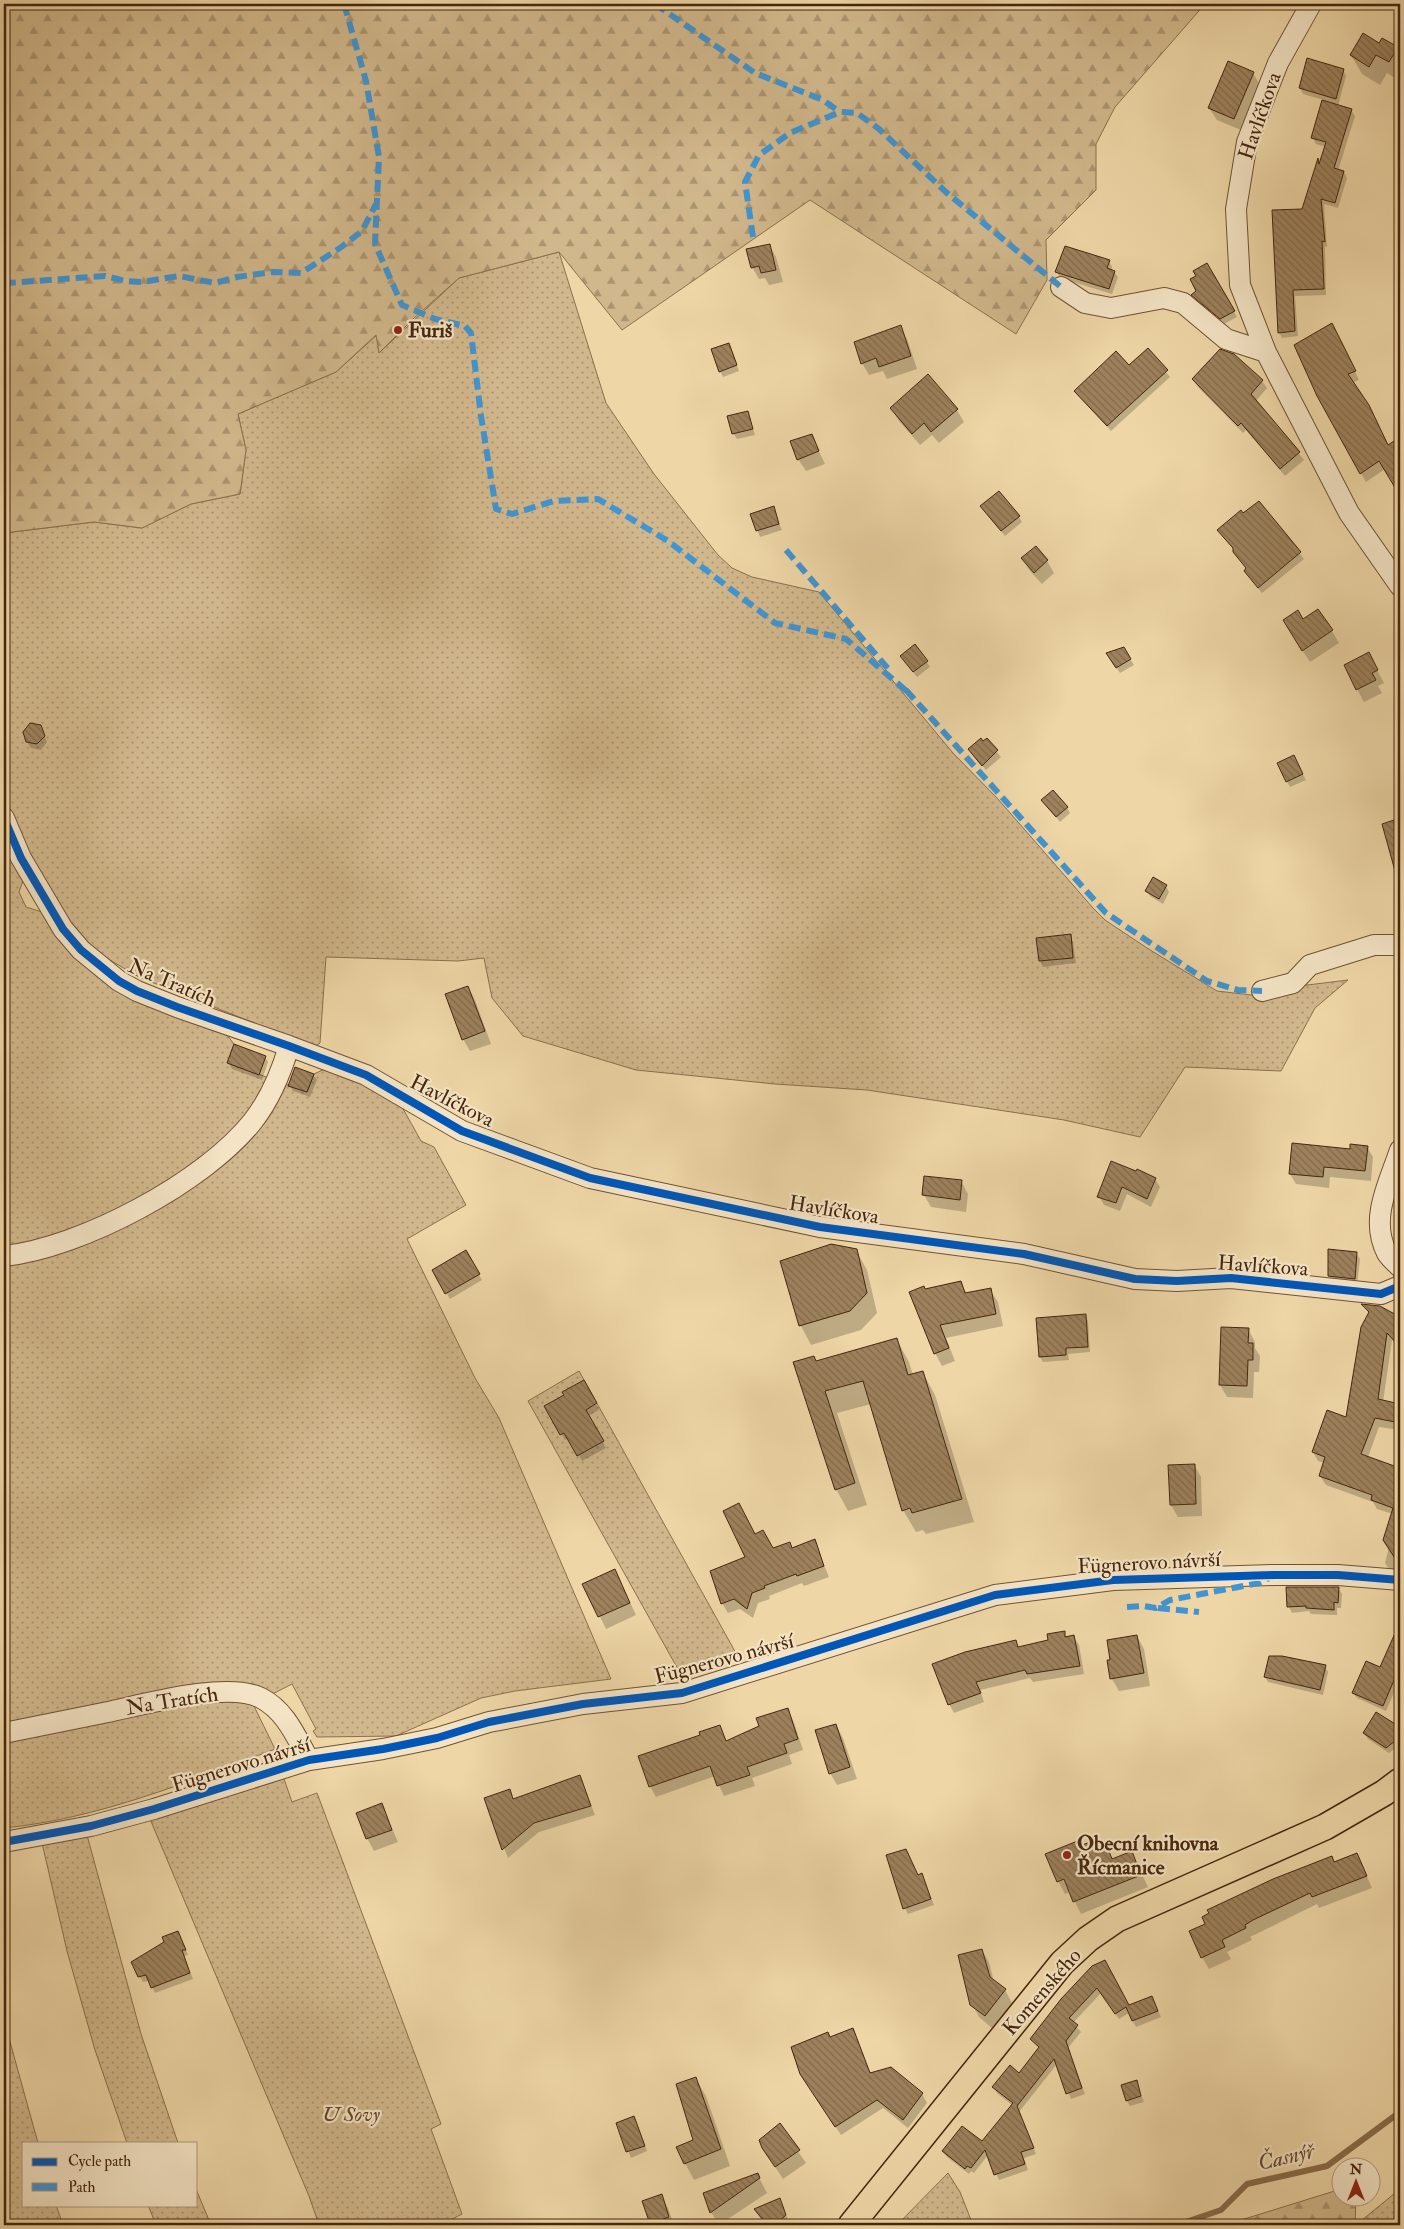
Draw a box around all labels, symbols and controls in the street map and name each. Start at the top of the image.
street label: Havlíčkova [1232,68,1288,163]
place label: Furiš [408,317,452,344]
marker: Furiš [392,324,404,336]
street label: Na Tratích [124,952,220,1014]
street label: Havlíčkova [405,1068,499,1134]
street label: Havlíčkova [787,1190,881,1231]
street label: Havlíčkova [1217,1249,1310,1283]
street label: Fügnerovo návrší [1077,1546,1223,1580]
street label: Fügnerovo návrší [651,1627,798,1691]
street label: Na Tratích [124,1680,220,1722]
street label: Fügnerovo návrší [168,1731,315,1799]
place label: Obecní knihovna Řícmanice [1077,1830,1220,1881]
marker: Obecní knihovna Řícmanice [1061,1849,1073,1861]
street label: Komenského [997,1943,1087,2041]
park label: U Sovy [322,2101,381,2128]
water label: Časnýř [1255,2136,1319,2177]
legend [22,2142,198,2206]
text: Cycle path [68,2152,131,2172]
north arrow [1332,2156,1382,2206]
text: N [1349,2161,1363,2178]
text: Path [68,2178,95,2197]

